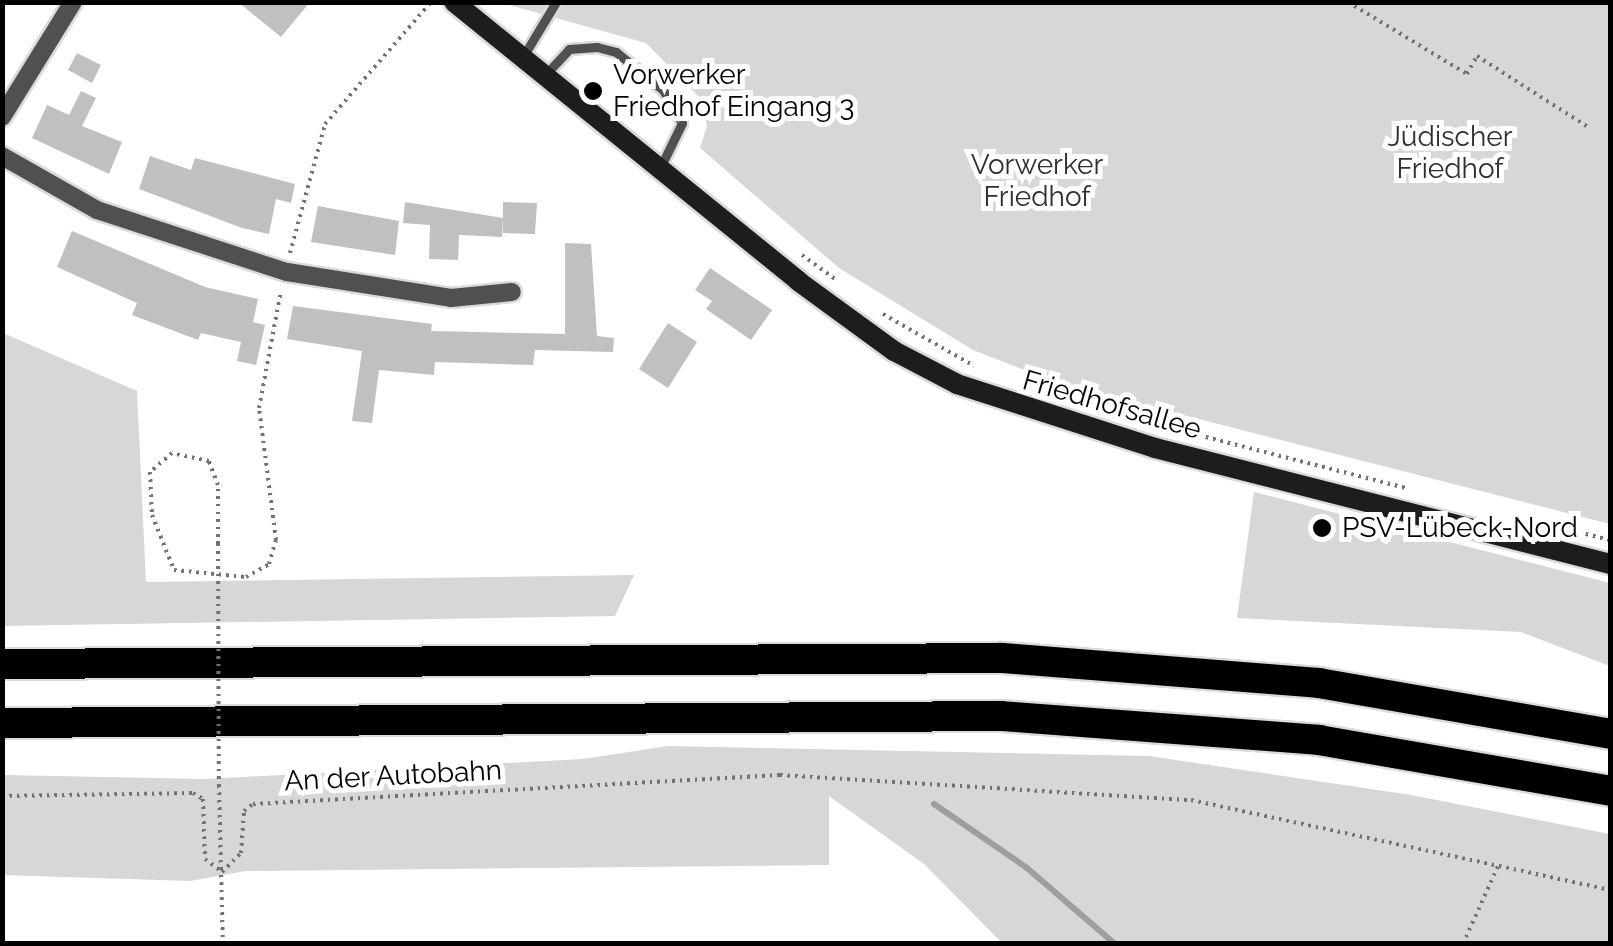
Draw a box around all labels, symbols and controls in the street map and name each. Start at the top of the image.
place label: Vorwerker Friedhof Eingang 3 [613,58,855,124]
marker: Vorwerker Friedhof Eingang 3 [582,80,604,102]
park label: Jüdischer Friedhof [1388,120,1512,186]
park label: Vorwerker Friedhof [971,148,1103,214]
street label: Friedhofsallee [1019,363,1205,447]
place label: PSV-Lübeck-Nord [1342,511,1578,545]
marker: PSV-Lübeck-Nord [1311,517,1333,539]
street label: An der Autobahn [283,753,503,799]

